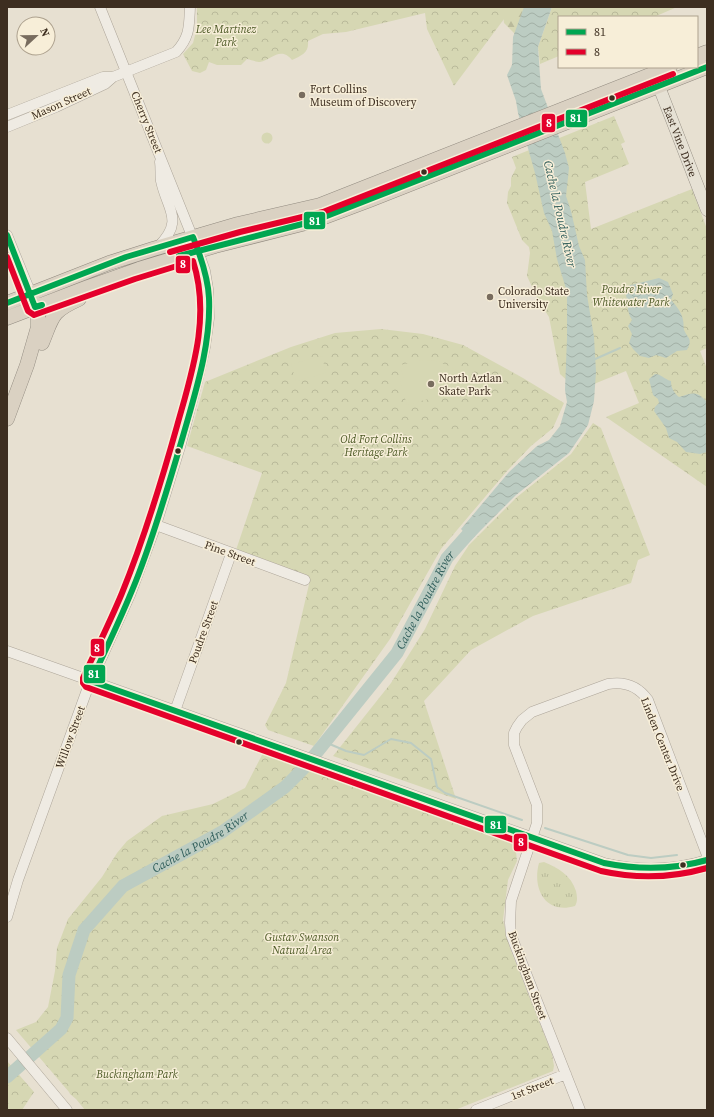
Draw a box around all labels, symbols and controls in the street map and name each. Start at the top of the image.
north arrow [16,16,56,56]
legend [558,16,698,68]
park label: Lee Martinez Park [195,22,257,50]
text: 81 [594,24,606,40]
text: N [36,26,53,39]
text: 8 [594,44,600,60]
place label: Fort Collins Museum of Discovery [310,82,417,110]
street label: Mason Street [29,83,94,123]
street label: Cherry Street [127,89,166,156]
marker: Fort Collins Museum of Discovery [297,90,307,100]
unlabelled marker [607,93,617,103]
street label: East Vine Drive [659,104,701,179]
line badge: 81 [565,109,588,128]
text: 81 [570,111,582,126]
line badge: 8 [541,113,556,133]
text: 8 [546,116,552,131]
water label: Cache la Poudre River [540,159,580,270]
unlabelled marker [419,167,429,177]
line badge: 81 [303,211,326,230]
text: 81 [309,214,321,229]
line badge: 8 [175,255,191,274]
text: 8 [180,257,186,272]
park label: Poudre River Whitewater Park [593,282,670,310]
place label: Colorado State University [498,284,569,312]
marker: Colorado State University [485,292,495,302]
place label: North Aztlan Skate Park [439,371,502,399]
marker: North Aztlan Skate Park [426,379,436,389]
park label: Old Fort Collins Heritage Park [340,432,412,460]
unlabelled marker [173,446,183,456]
street label: Pine Street [202,537,258,570]
water label: Cache la Poudre River [392,546,459,652]
street label: Poudre Street [185,598,222,666]
line badge: 8 [90,638,105,657]
text: 8 [94,641,100,656]
line badge: 81 [83,664,106,684]
text: 81 [88,667,100,682]
street label: Linden Center Drive [637,695,688,794]
street label: Willow Street [52,703,89,771]
unlabelled marker [234,737,244,747]
water label: Cache la Poudre River [149,807,253,877]
line badge: 81 [484,815,507,834]
text: 81 [490,818,502,833]
line badge: 8 [513,833,528,852]
text: 8 [518,835,524,850]
unlabelled marker [678,860,688,870]
street label: Buckingham Street [505,929,551,1022]
park label: Gustav Swanson Natural Area [265,930,340,958]
park label: Buckingham Park [95,1067,179,1082]
street label: 1st Street [509,1073,556,1104]

